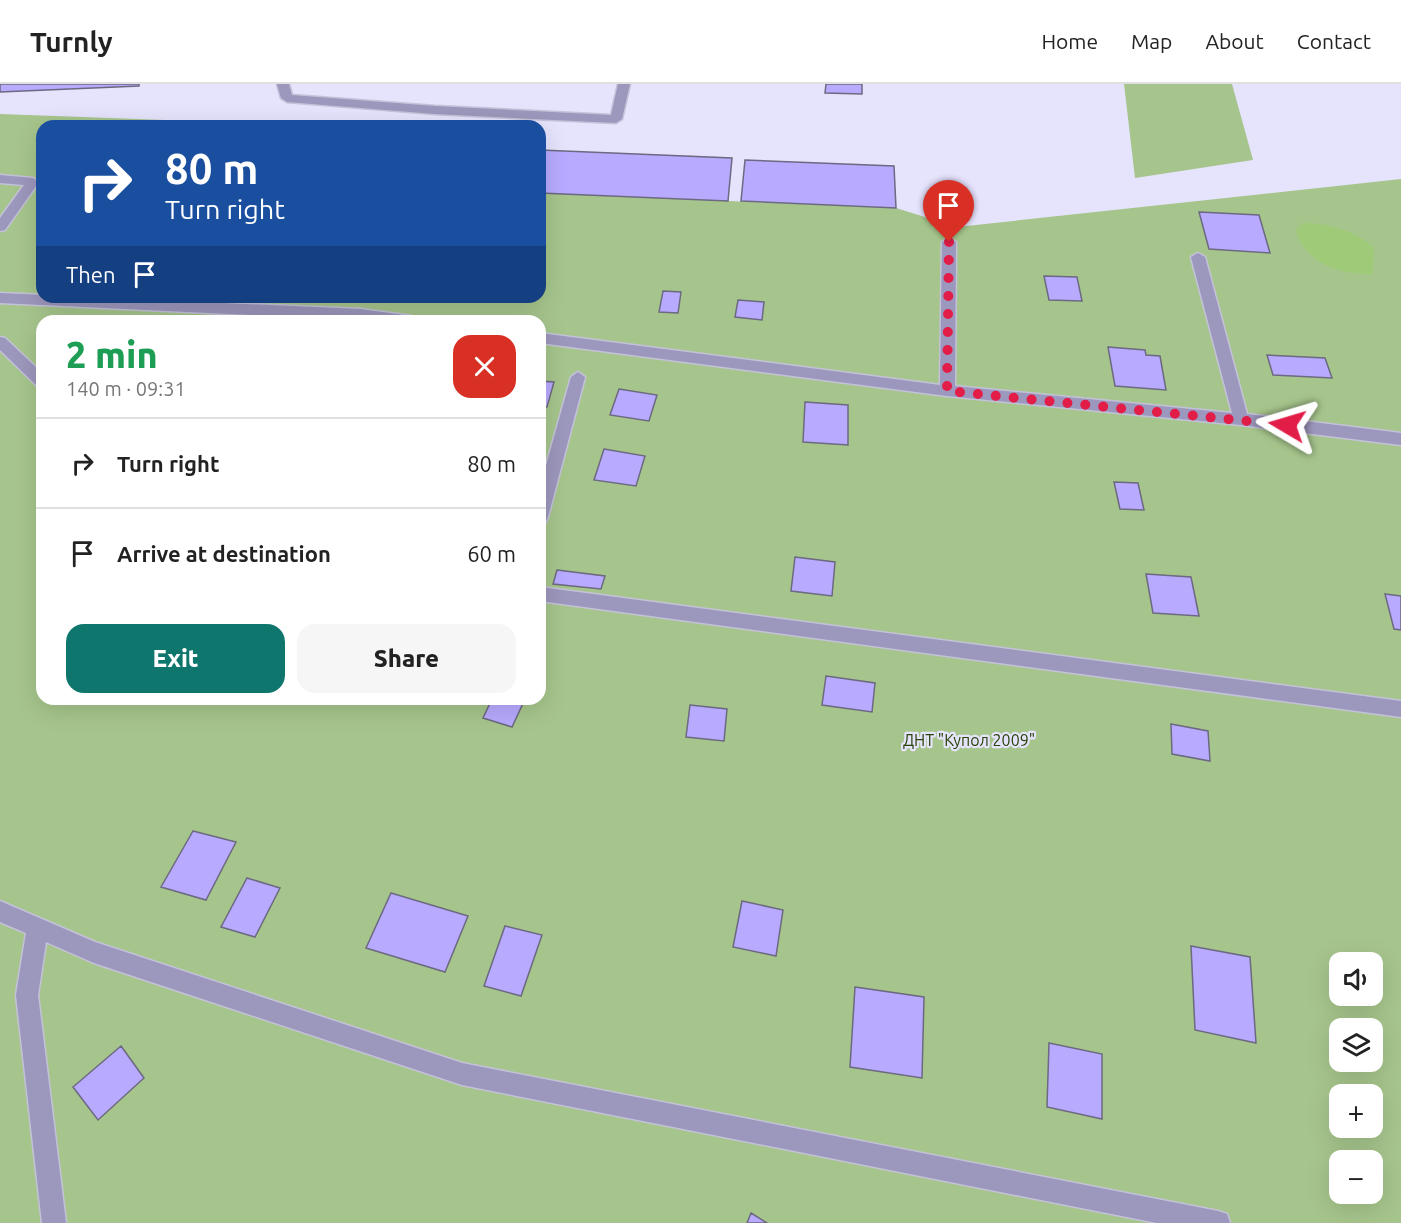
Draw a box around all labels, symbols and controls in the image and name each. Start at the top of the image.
text: Turnly [30,26,113,57]
text: Home [1041,29,1098,53]
text: Map [1131,29,1172,53]
text: About [1205,29,1264,53]
text: Contact [1297,29,1371,53]
icon: right [66,144,144,222]
text: 80 m [165,145,259,192]
pin [923,180,974,242]
icon: arrive [932,189,965,222]
text: Turn right [165,194,285,224]
icon: arrive [128,258,161,291]
text: Then [66,262,116,287]
text: 2 min [66,334,158,375]
button: close [453,335,516,398]
text: 140 m · 09:31 [66,377,186,400]
position arrow [1255,393,1319,457]
icon: right [66,447,99,480]
text: Turn right [117,451,219,476]
text: 80 m [467,451,516,476]
icon: arrive [66,537,99,570]
text: Arrive at destination [117,541,331,566]
text: 60 m [467,541,516,566]
button: Exit [66,624,285,693]
button: Share [297,624,516,693]
park label: ДНТ "Купол 2009" [903,731,1035,749]
map controls [1329,952,1383,1204]
button: sound [1329,952,1383,1006]
button: layers [1329,1018,1383,1072]
button: + [1329,1084,1383,1138]
button: − [1329,1150,1383,1204]

